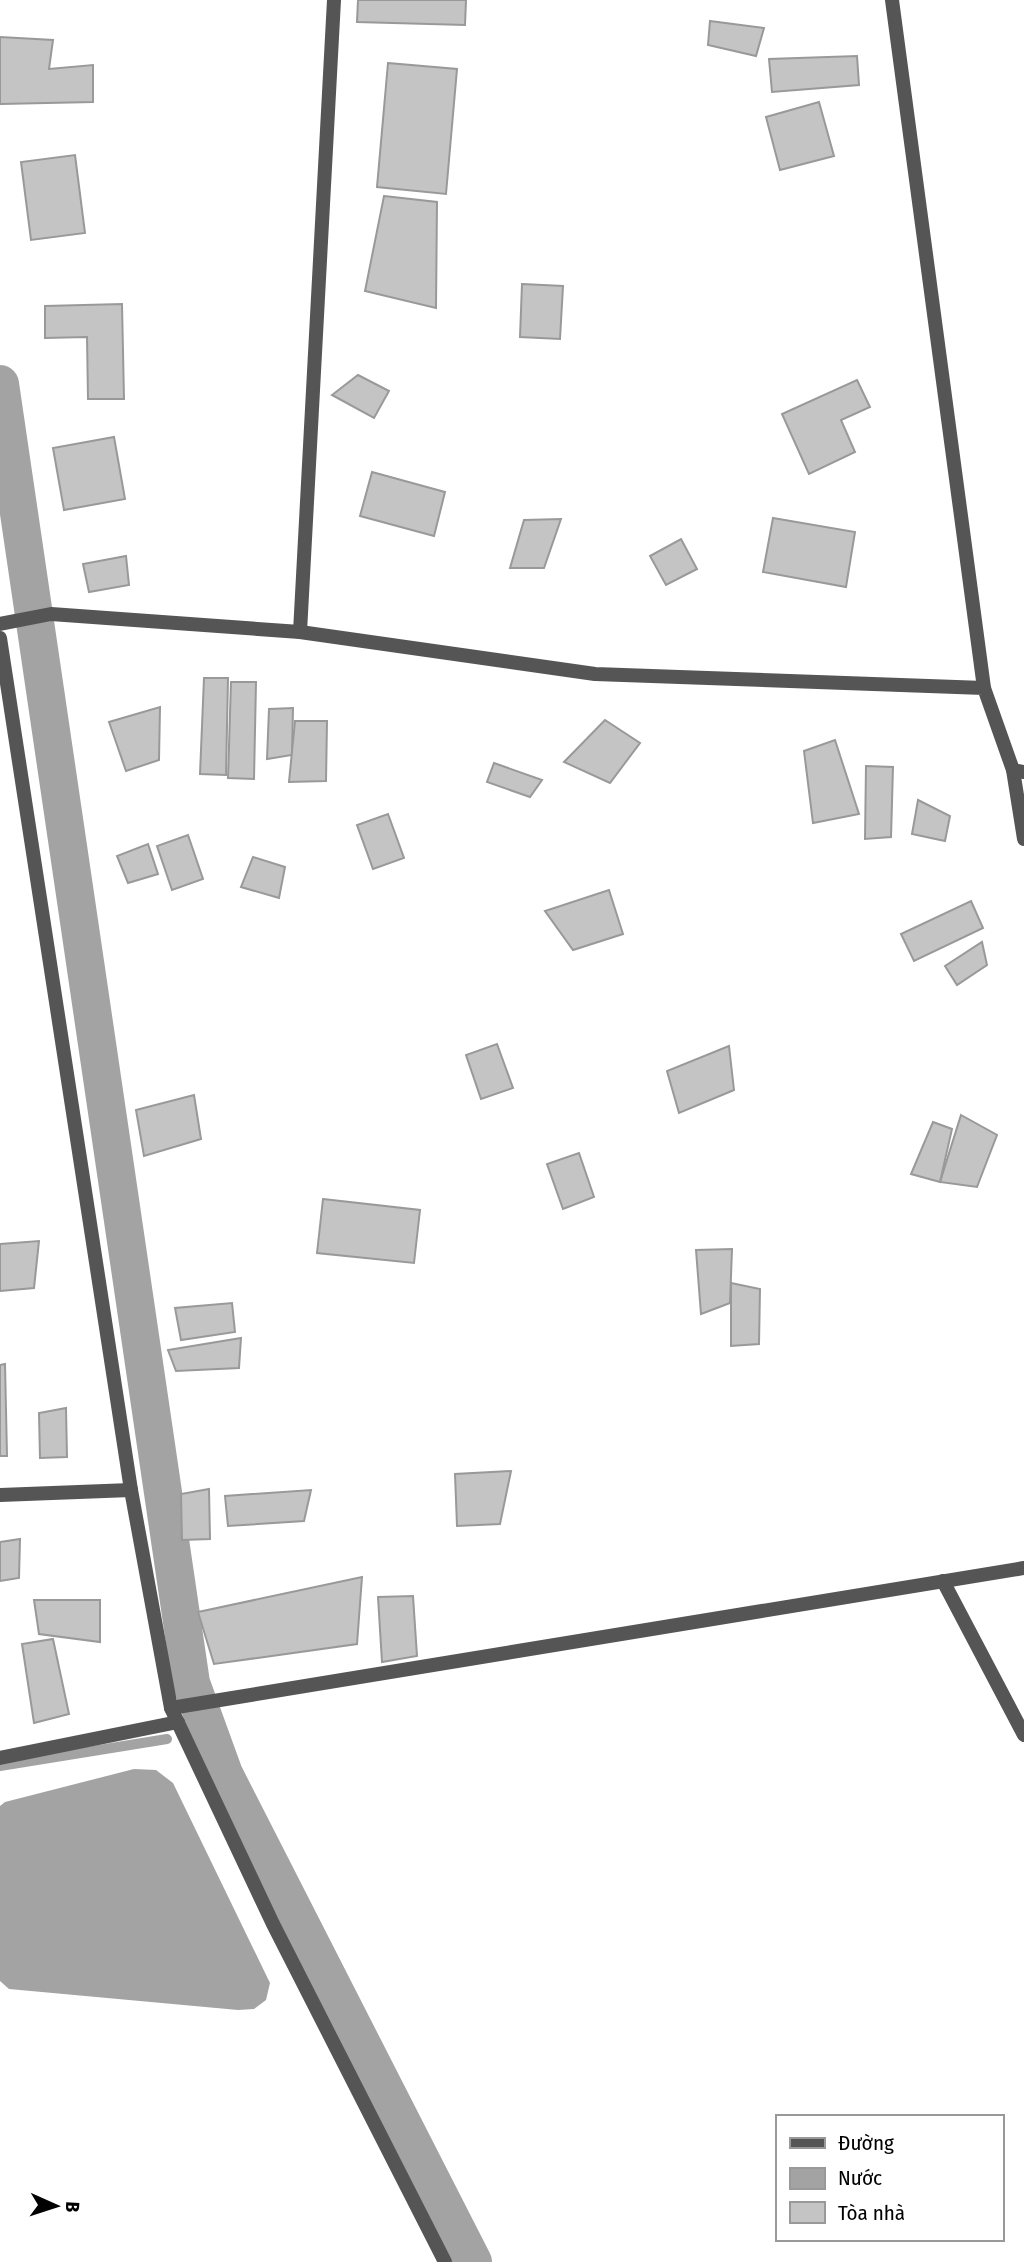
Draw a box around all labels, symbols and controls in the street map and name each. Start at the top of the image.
legend [776,2115,1003,2241]
text: Đường [838,2130,894,2156]
text: Nước [838,2165,882,2191]
north arrow [21,2171,91,2241]
text: Tòa nhà [838,2200,905,2226]
text: B [61,2201,84,2213]

